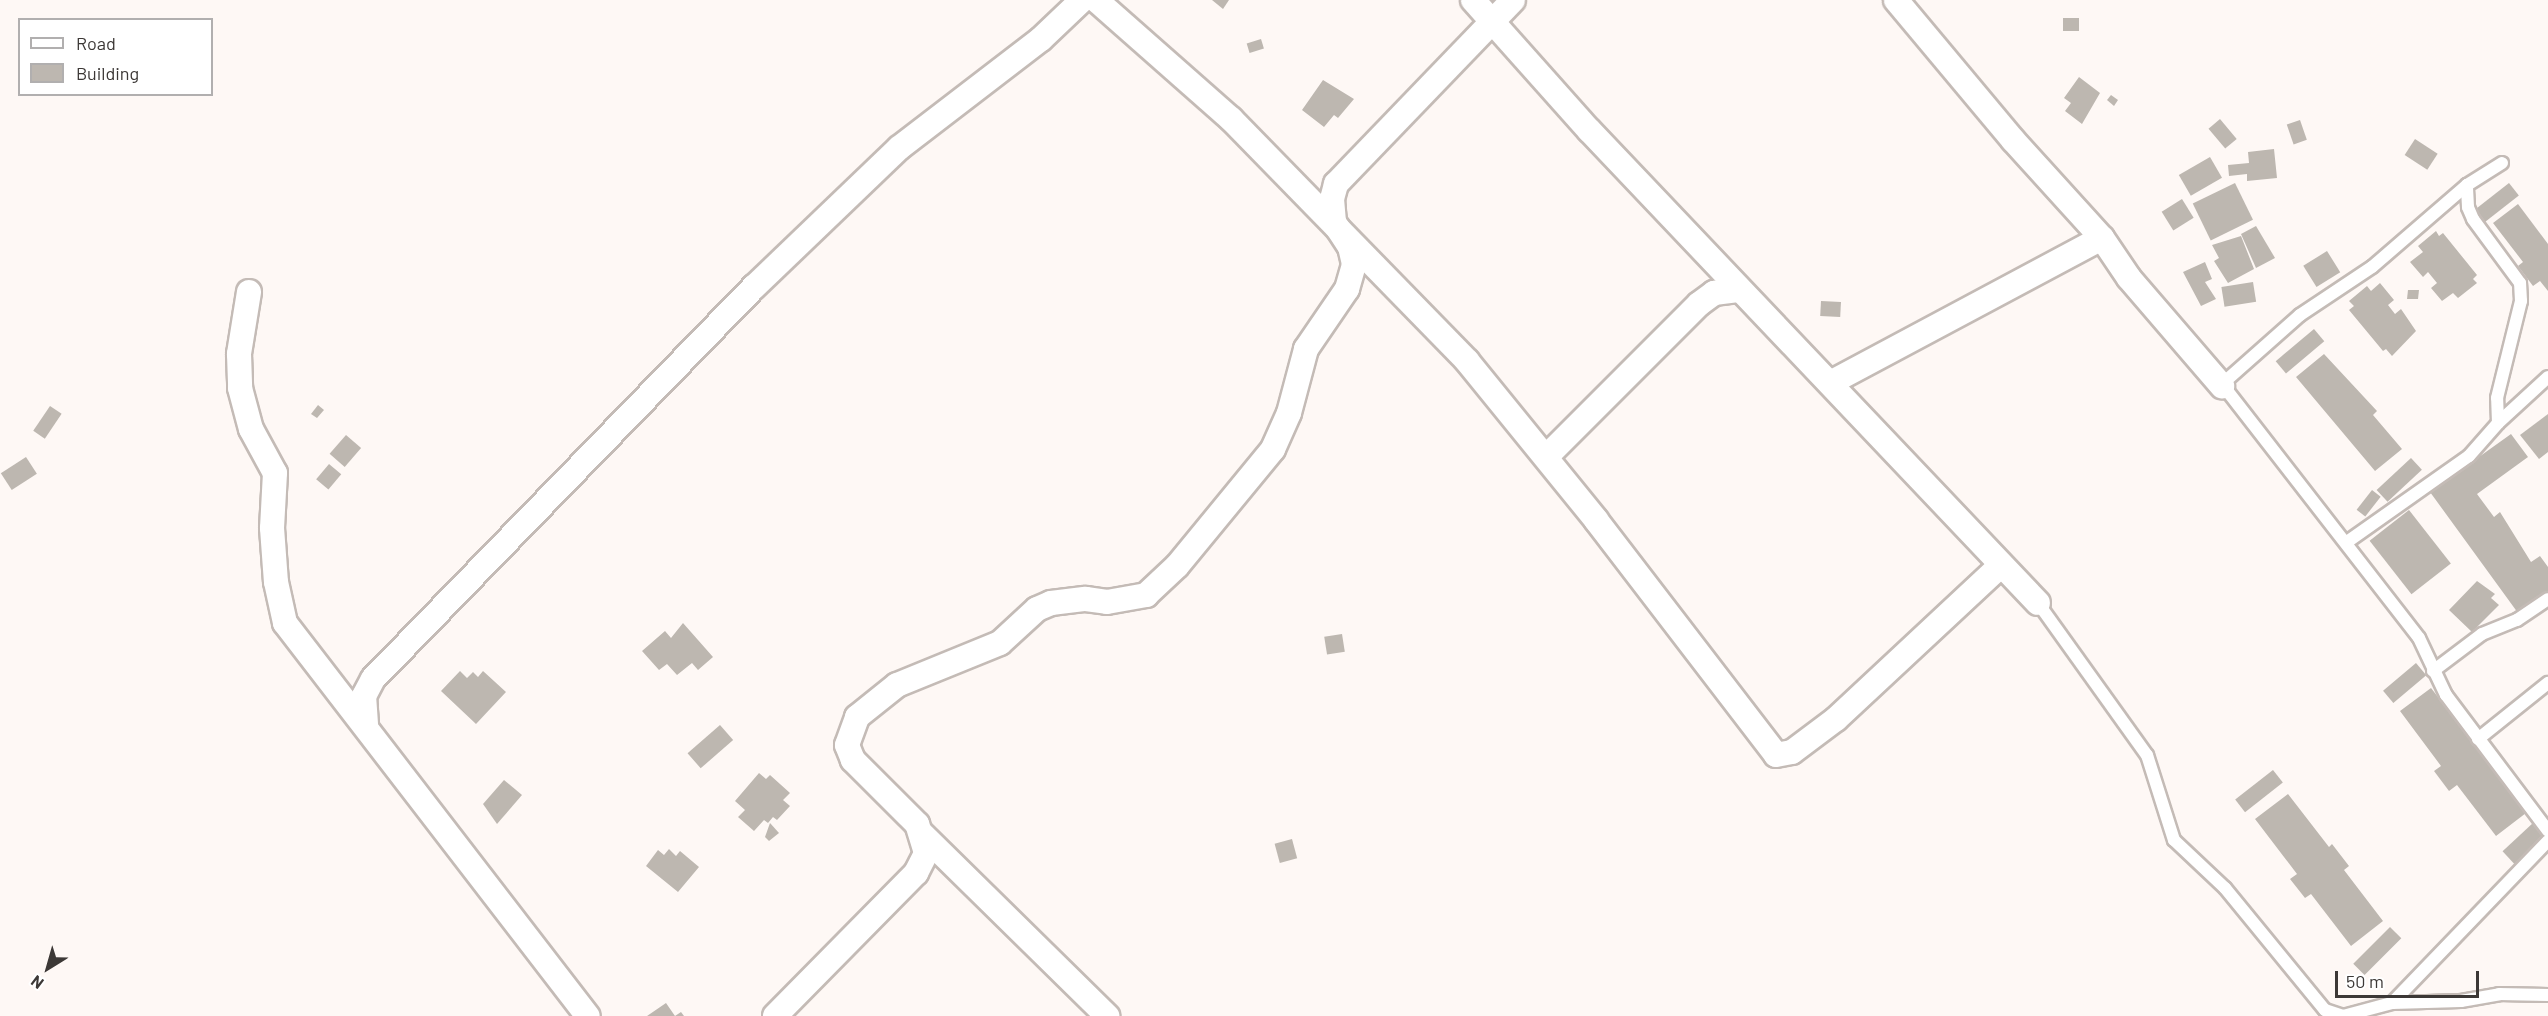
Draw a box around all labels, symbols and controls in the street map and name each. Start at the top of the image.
legend [18,18,213,96]
text: Road [76,32,116,54]
text: Building [76,62,139,84]
north arrow [18,938,78,998]
scale bar [2338,959,2482,997]
text: 50 m [2346,970,2384,992]
text: N [27,972,47,994]

